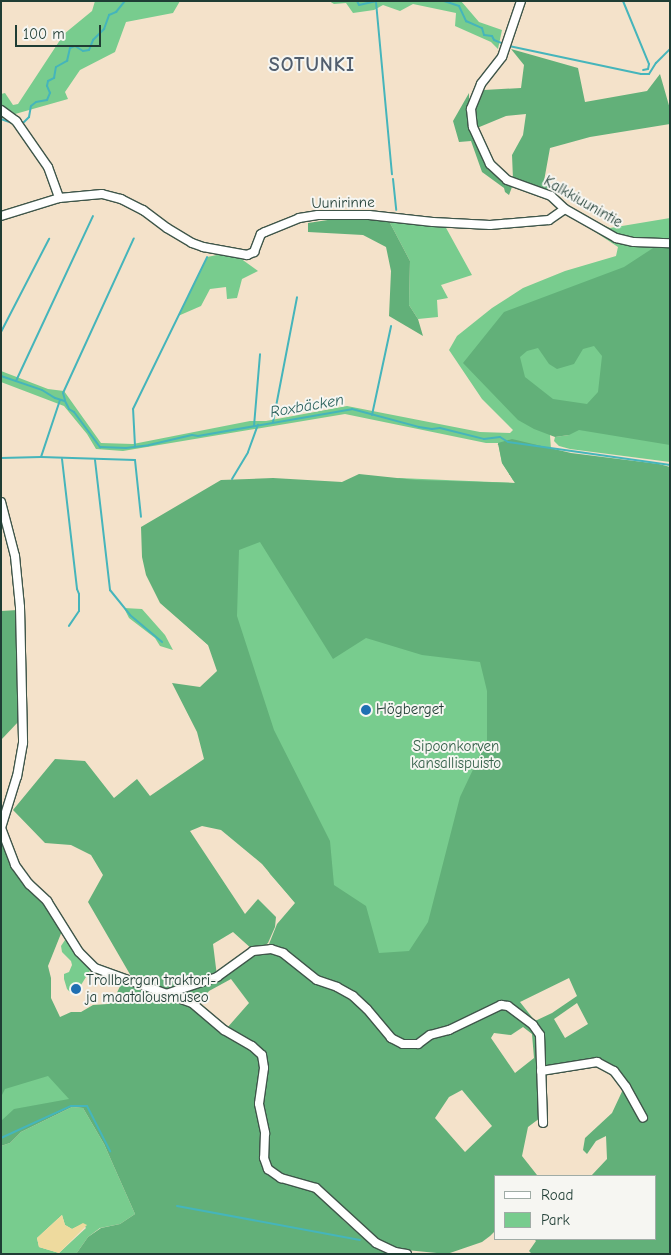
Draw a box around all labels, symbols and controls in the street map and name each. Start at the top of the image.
scale bar [18,15,104,47]
text: 100 m [23,25,65,43]
district label: SOTUNKI [268,52,356,76]
street label: Kalkkiuunintie [540,172,626,232]
street label: Uunirinne [311,193,375,213]
water label: Roxbäcken [269,390,345,422]
place label: Högberget [376,701,444,719]
marker: Högberget [360,704,372,716]
park label: Sipoonkorven kansallispuisto [411,737,501,772]
place label: Trollbergan traktori- ja maatalousmuseo [86,971,216,1006]
marker: Trollbergan traktori- ja maatalousmuseo [70,983,82,995]
legend [493,1175,656,1240]
text: Road [541,1186,573,1204]
text: Park [541,1211,570,1229]

